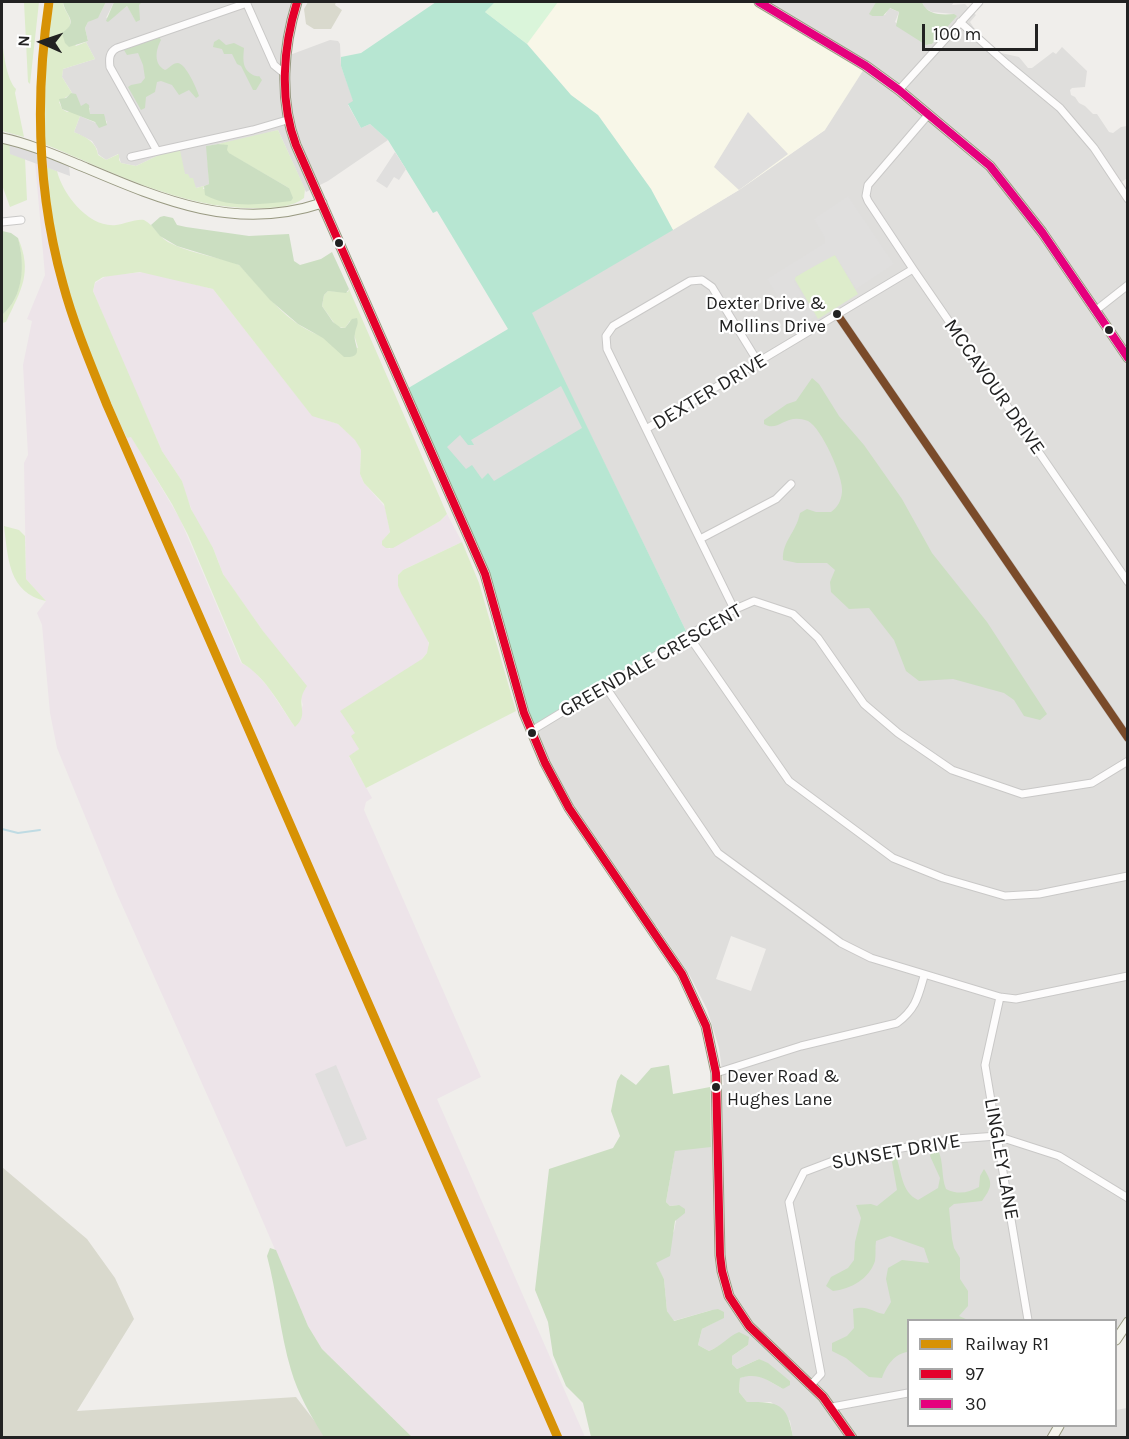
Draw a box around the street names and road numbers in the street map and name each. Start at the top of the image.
street label: MCCAVOUR DRIVE [938,315,1050,459]
street label: DEXTER DRIVE [649,348,771,436]
street label: GREENDALE CRESCENT [556,599,746,723]
street label: LINGLEY LANE [978,1096,1024,1222]
street label: SUNSET DRIVE [830,1129,962,1175]

